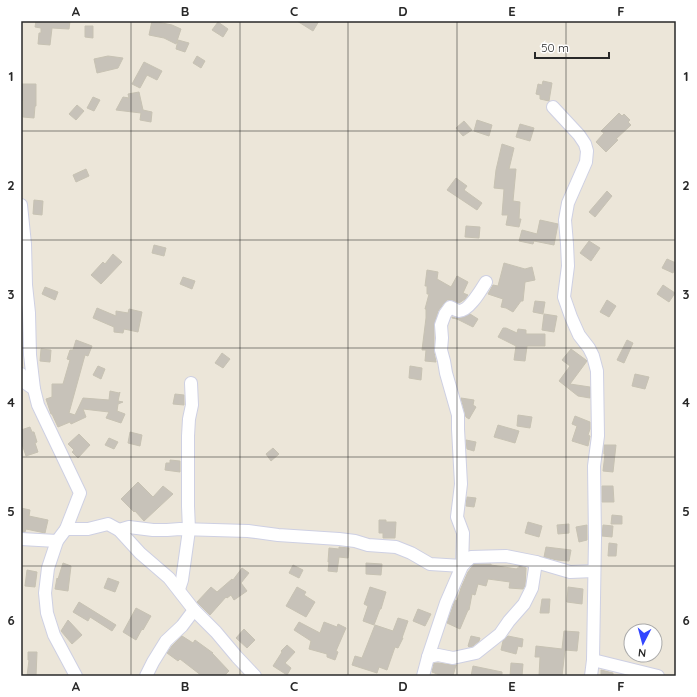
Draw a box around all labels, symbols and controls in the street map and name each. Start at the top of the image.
text: A [72,3,81,19]
text: B [181,3,189,19]
text: C [290,3,298,19]
text: D [398,3,408,19]
text: E [508,3,516,19]
text: F [617,3,625,19]
scale bar [535,34,609,60]
text: 50 m [541,40,569,55]
text: 1 [8,68,14,84]
text: 1 [683,68,689,84]
text: 2 [7,177,15,193]
text: 2 [682,177,690,193]
text: 3 [8,286,15,302]
text: 3 [683,286,690,302]
text: 4 [7,394,15,410]
text: 4 [682,394,690,410]
text: 5 [7,503,15,519]
text: 5 [682,503,690,519]
text: 6 [7,612,15,628]
text: 6 [682,612,690,628]
north arrow [623,623,663,663]
text: N [637,646,647,660]
text: A [72,678,81,694]
text: B [181,678,189,694]
text: C [290,678,298,694]
text: D [398,678,408,694]
text: E [508,678,516,694]
text: F [617,678,625,694]

